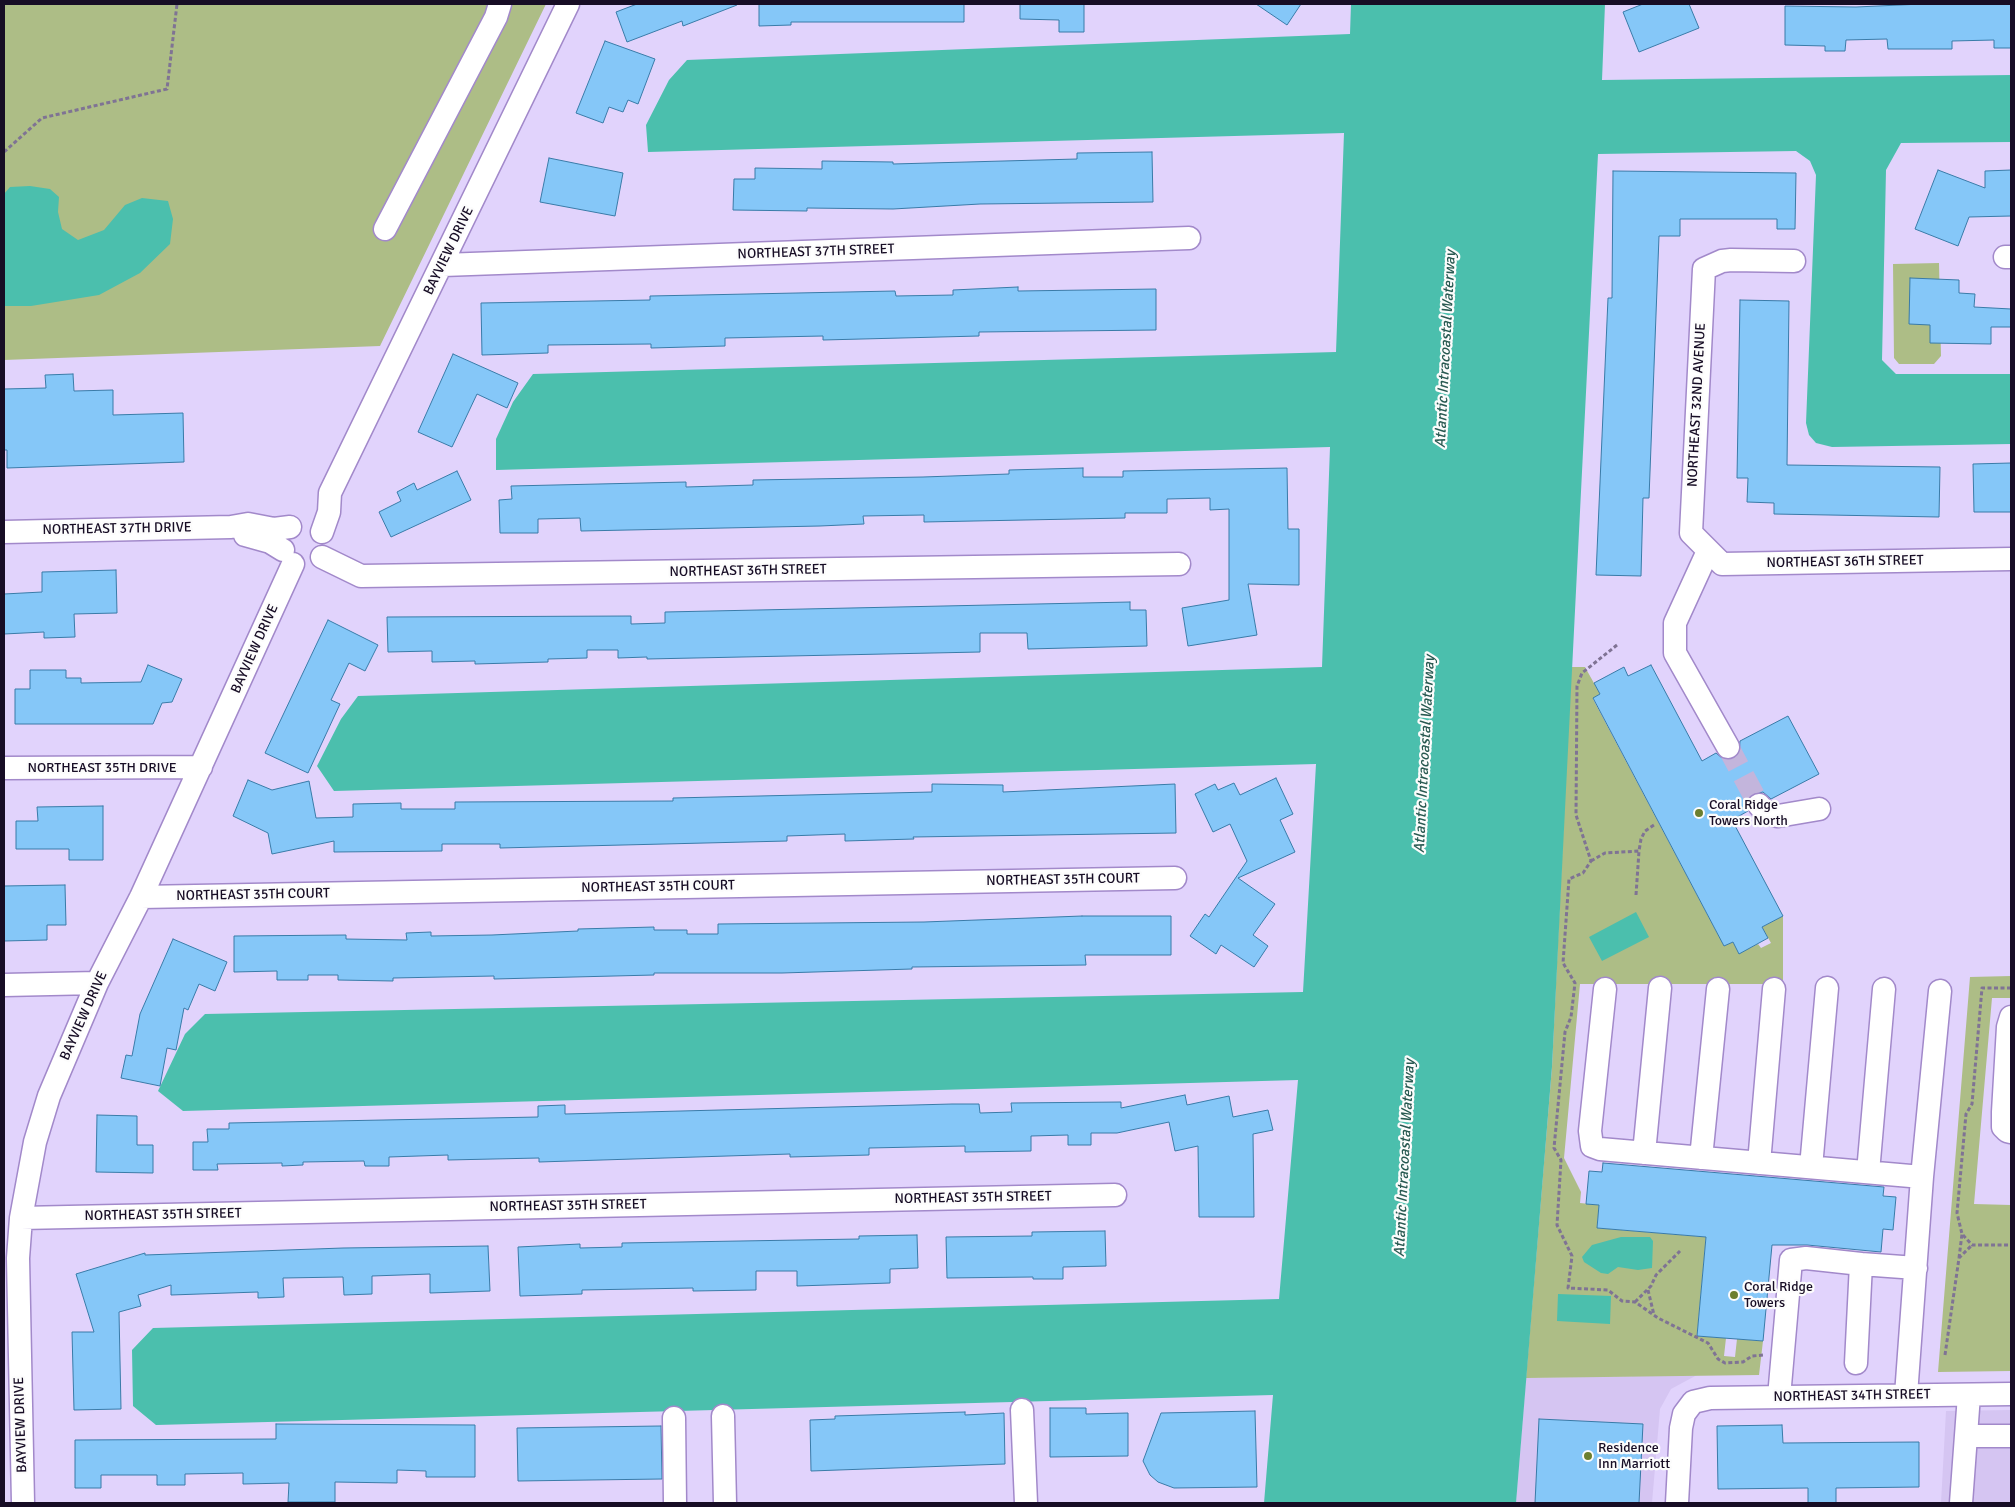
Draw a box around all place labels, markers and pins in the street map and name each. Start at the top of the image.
place label: Coral Ridge Towers North [1709,797,1788,830]
marker: Coral Ridge Towers North [1693,807,1705,819]
place label: Coral Ridge Towers [1744,1279,1813,1311]
marker: Coral Ridge Towers [1728,1289,1740,1301]
place label: Residence Inn Marriott [1598,1440,1670,1472]
marker: Residence Inn Marriott [1582,1450,1594,1462]

